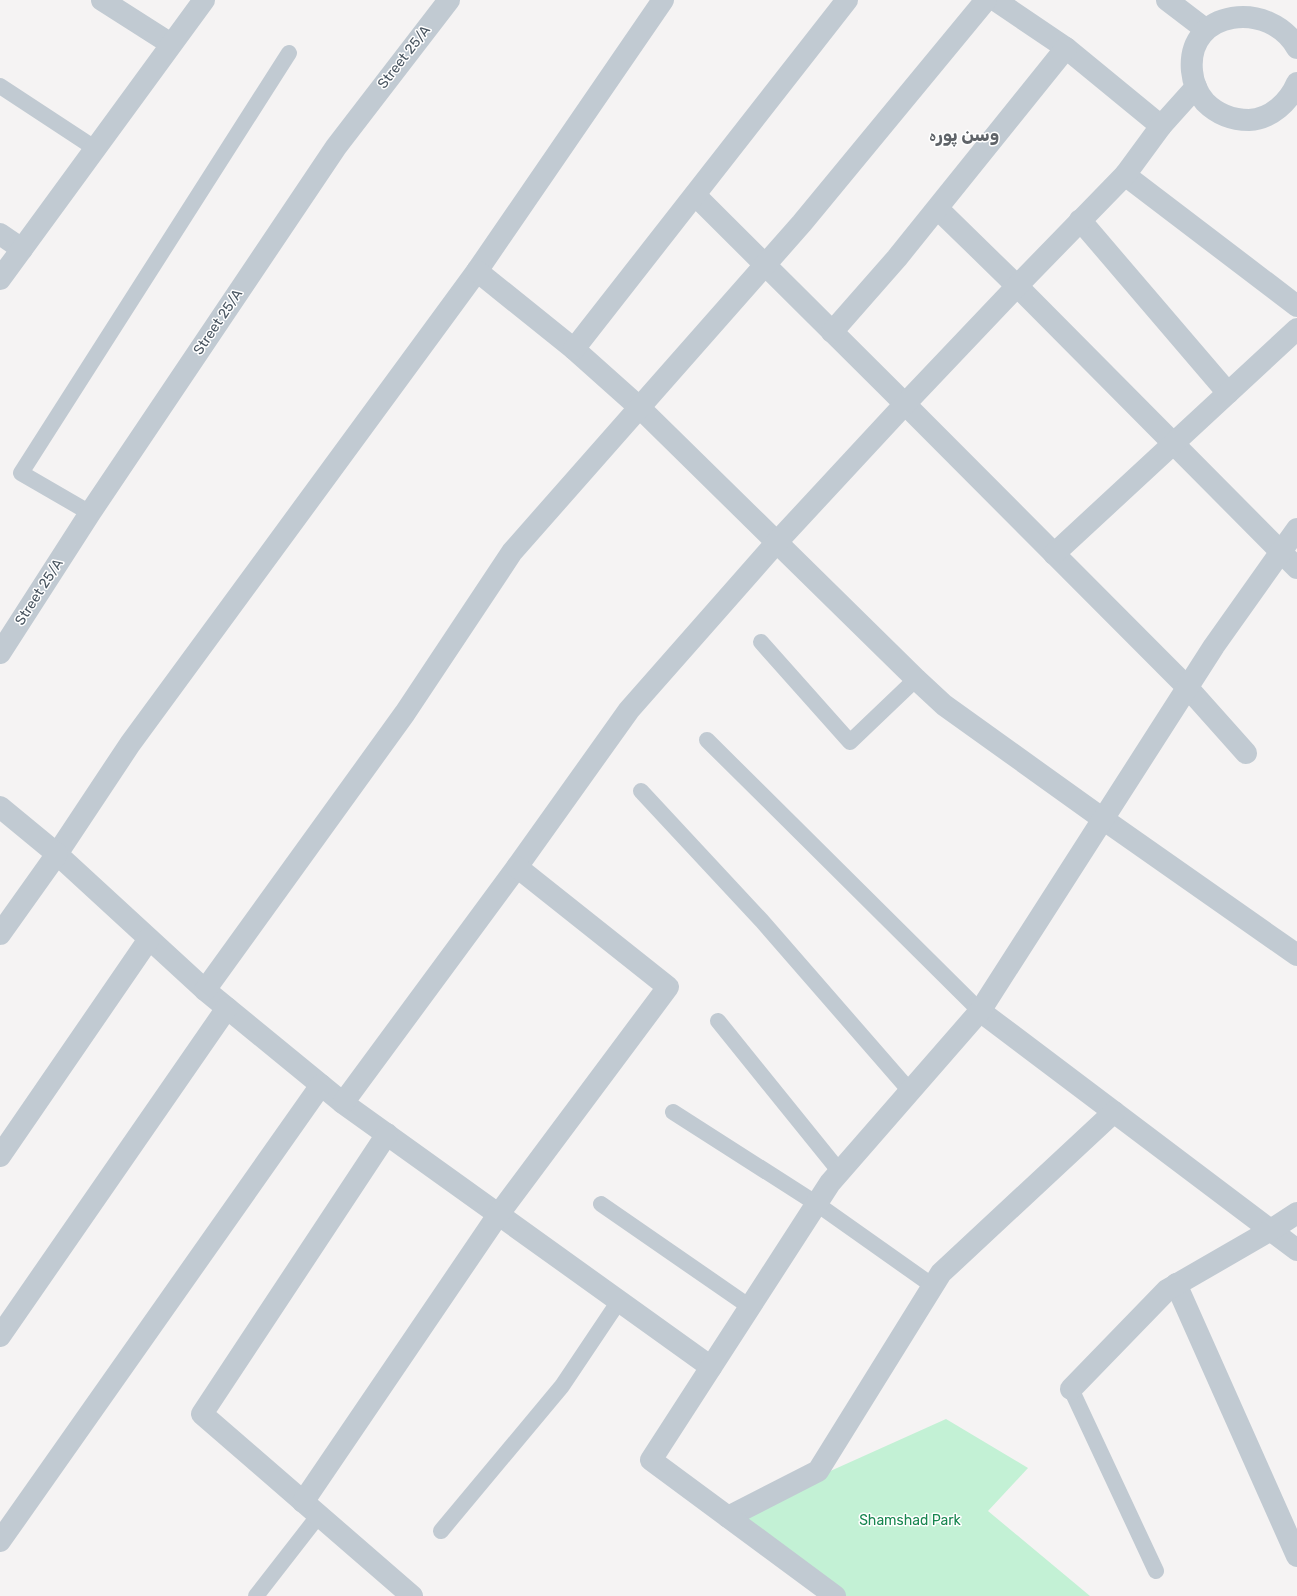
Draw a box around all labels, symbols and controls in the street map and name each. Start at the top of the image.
street label: Street 25/A [374,22,434,92]
district label: وسن پورہ [929,124,999,147]
street label: Street 25/A [190,285,247,358]
street label: Street 25/A [11,555,67,628]
park label: Shamshad Park [859,1512,962,1529]

